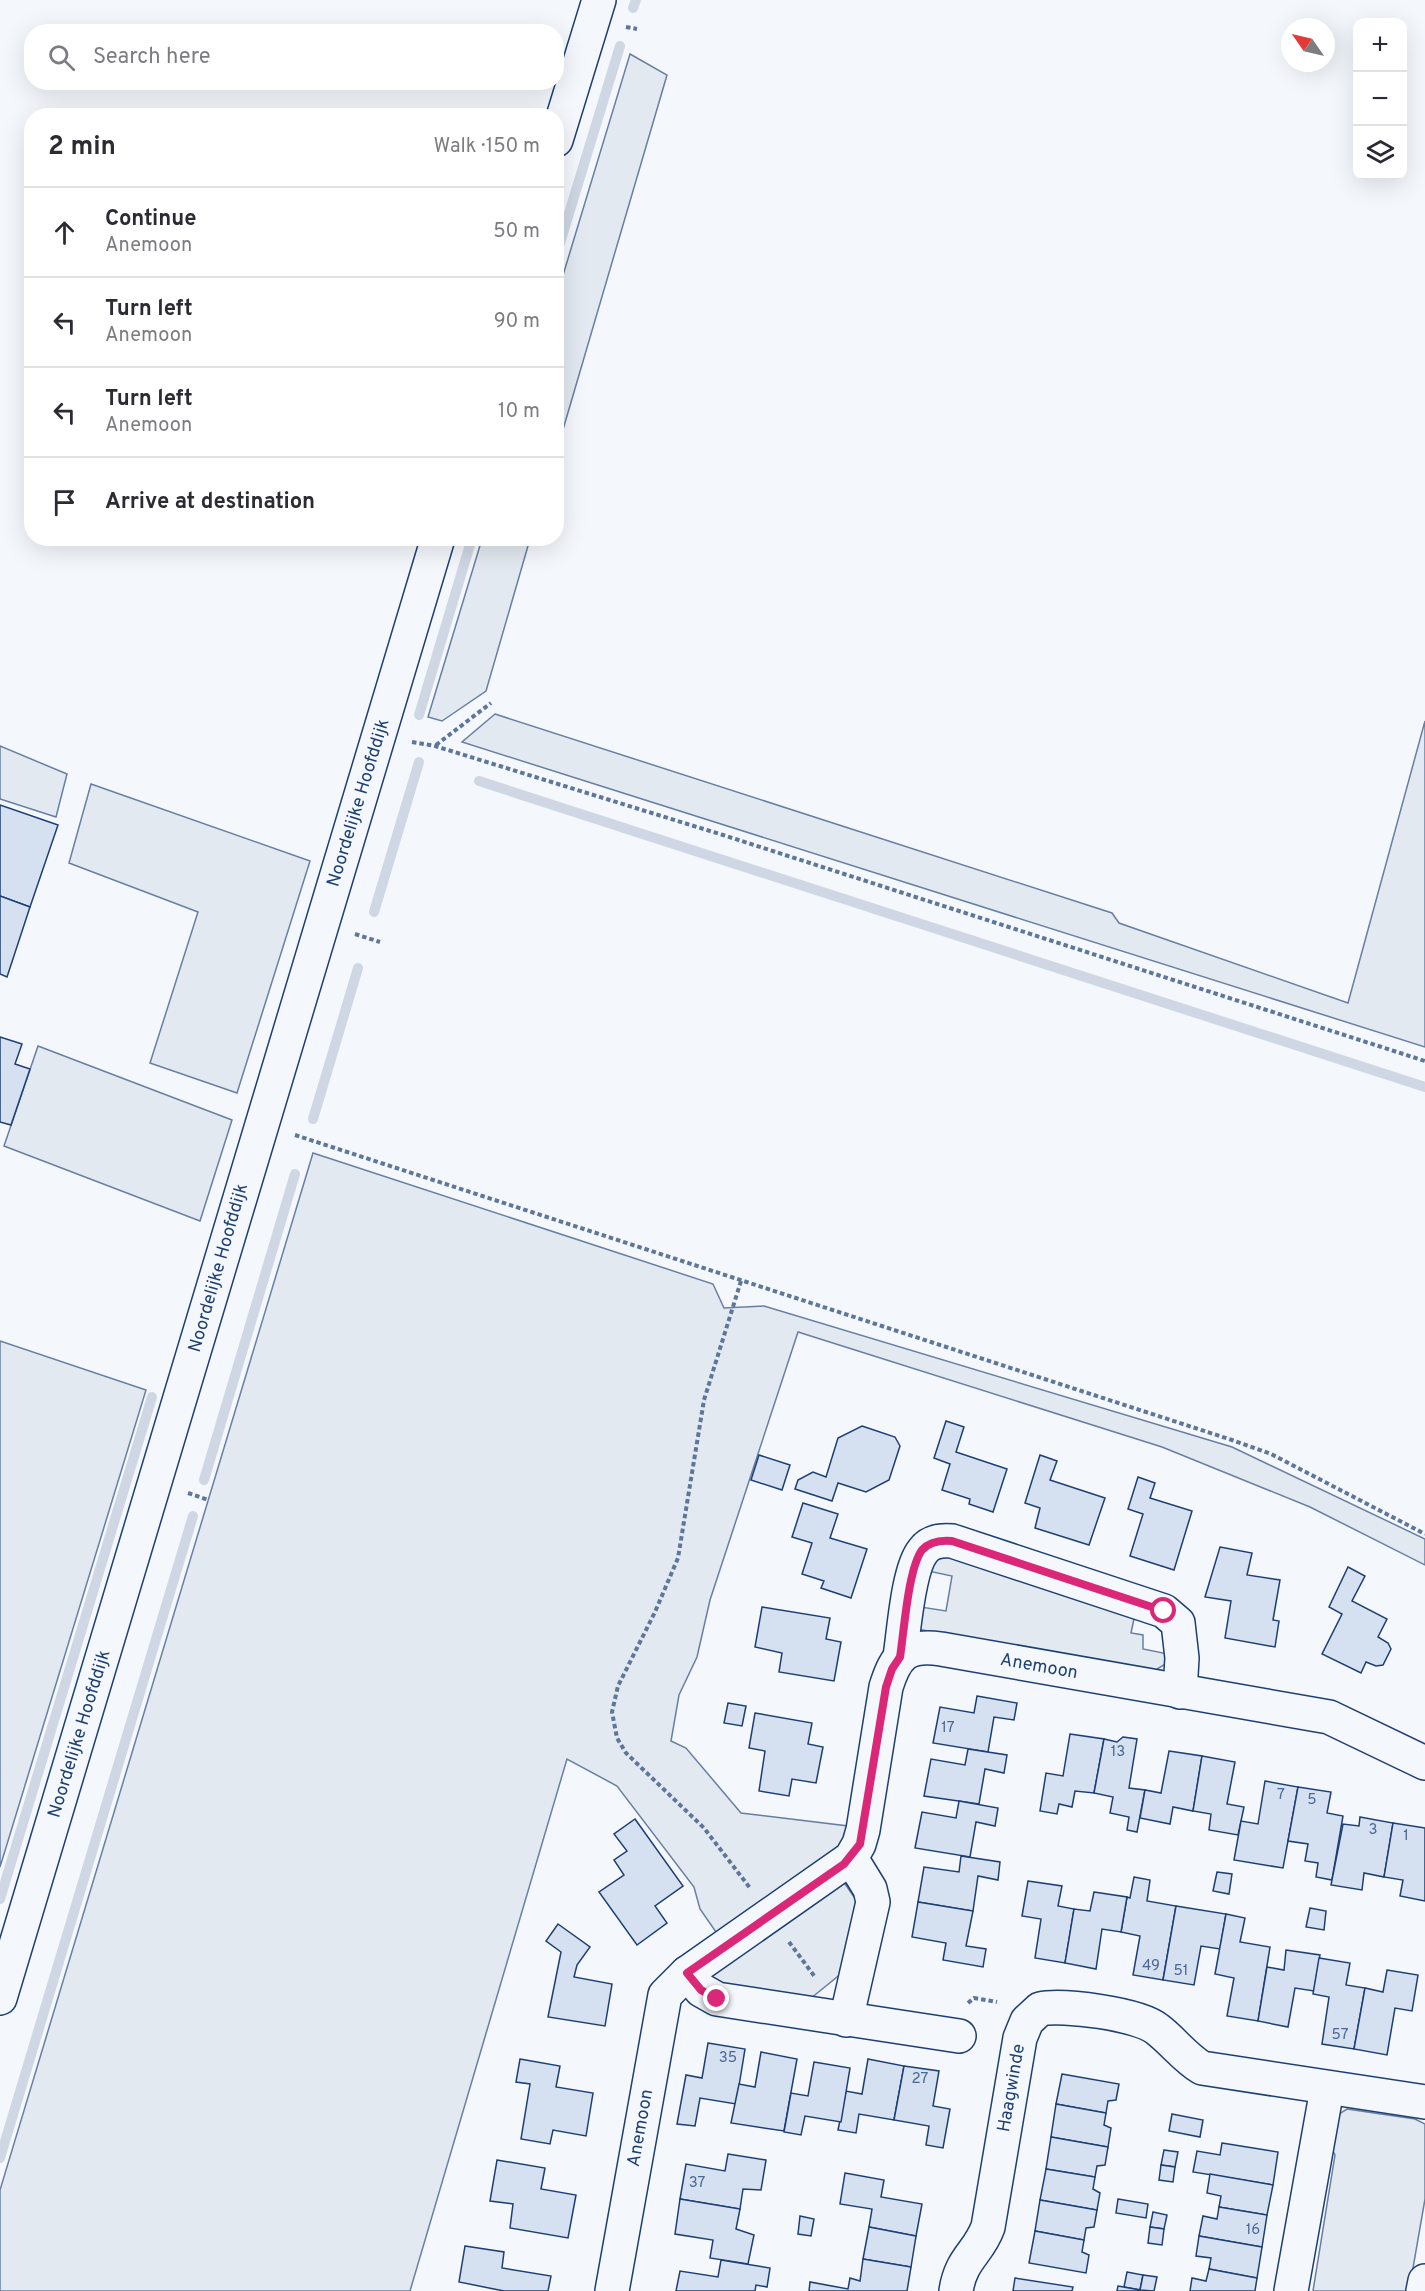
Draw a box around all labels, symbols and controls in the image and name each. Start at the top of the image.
north arrow [1281,18,1335,72]
map controls [1353,18,1407,180]
button: + [1353,18,1407,72]
search box [24,24,564,90]
icon: search [45,41,78,74]
text: Search here [93,44,211,71]
button: − [1353,72,1407,126]
button: layers [1353,126,1407,180]
text: 2 min [48,131,116,164]
text: Walk · 150 m [434,134,540,160]
text: Continue [105,206,196,233]
icon: ahead [48,216,81,249]
text: 50 m [493,219,540,245]
text: Anemoon [105,233,192,259]
text: Turn left [105,296,193,323]
icon: left [48,306,81,339]
text: 90 m [494,309,540,335]
text: Anemoon [105,323,192,349]
text: Turn left [105,386,193,413]
icon: left [48,396,81,429]
text: 10 m [498,399,540,425]
text: Anemoon [105,413,192,439]
icon: arrive [48,486,81,519]
text: Arrive at destination [105,489,315,516]
street label: Noordelijke Hoofddijk [322,716,396,890]
street label: Noordelijke Hoofddijk [184,1181,254,1355]
route start [1150,1597,1176,1623]
street label: Noordelijke Hoofddijk [43,1647,117,1821]
street label: Anemoon [998,1649,1080,1685]
house number: 17 [941,1719,955,1738]
house number: 13 [1111,1743,1125,1762]
house number: 7 [1277,1786,1285,1805]
house number: 5 [1307,1791,1317,1810]
house number: 3 [1368,1821,1378,1840]
house number: 1 [1403,1827,1409,1846]
house number: 49 [1142,1957,1160,1976]
house number: 51 [1174,1962,1188,1981]
route end [703,1985,729,2011]
house number: 57 [1332,2026,1349,2045]
street label: Haagwinde [993,2042,1031,2134]
house number: 35 [719,2049,737,2068]
house number: 27 [912,2070,929,2089]
street label: Anemoon [623,2087,659,2169]
house number: 37 [689,2174,706,2193]
house number: 16 [1246,2221,1260,2240]

